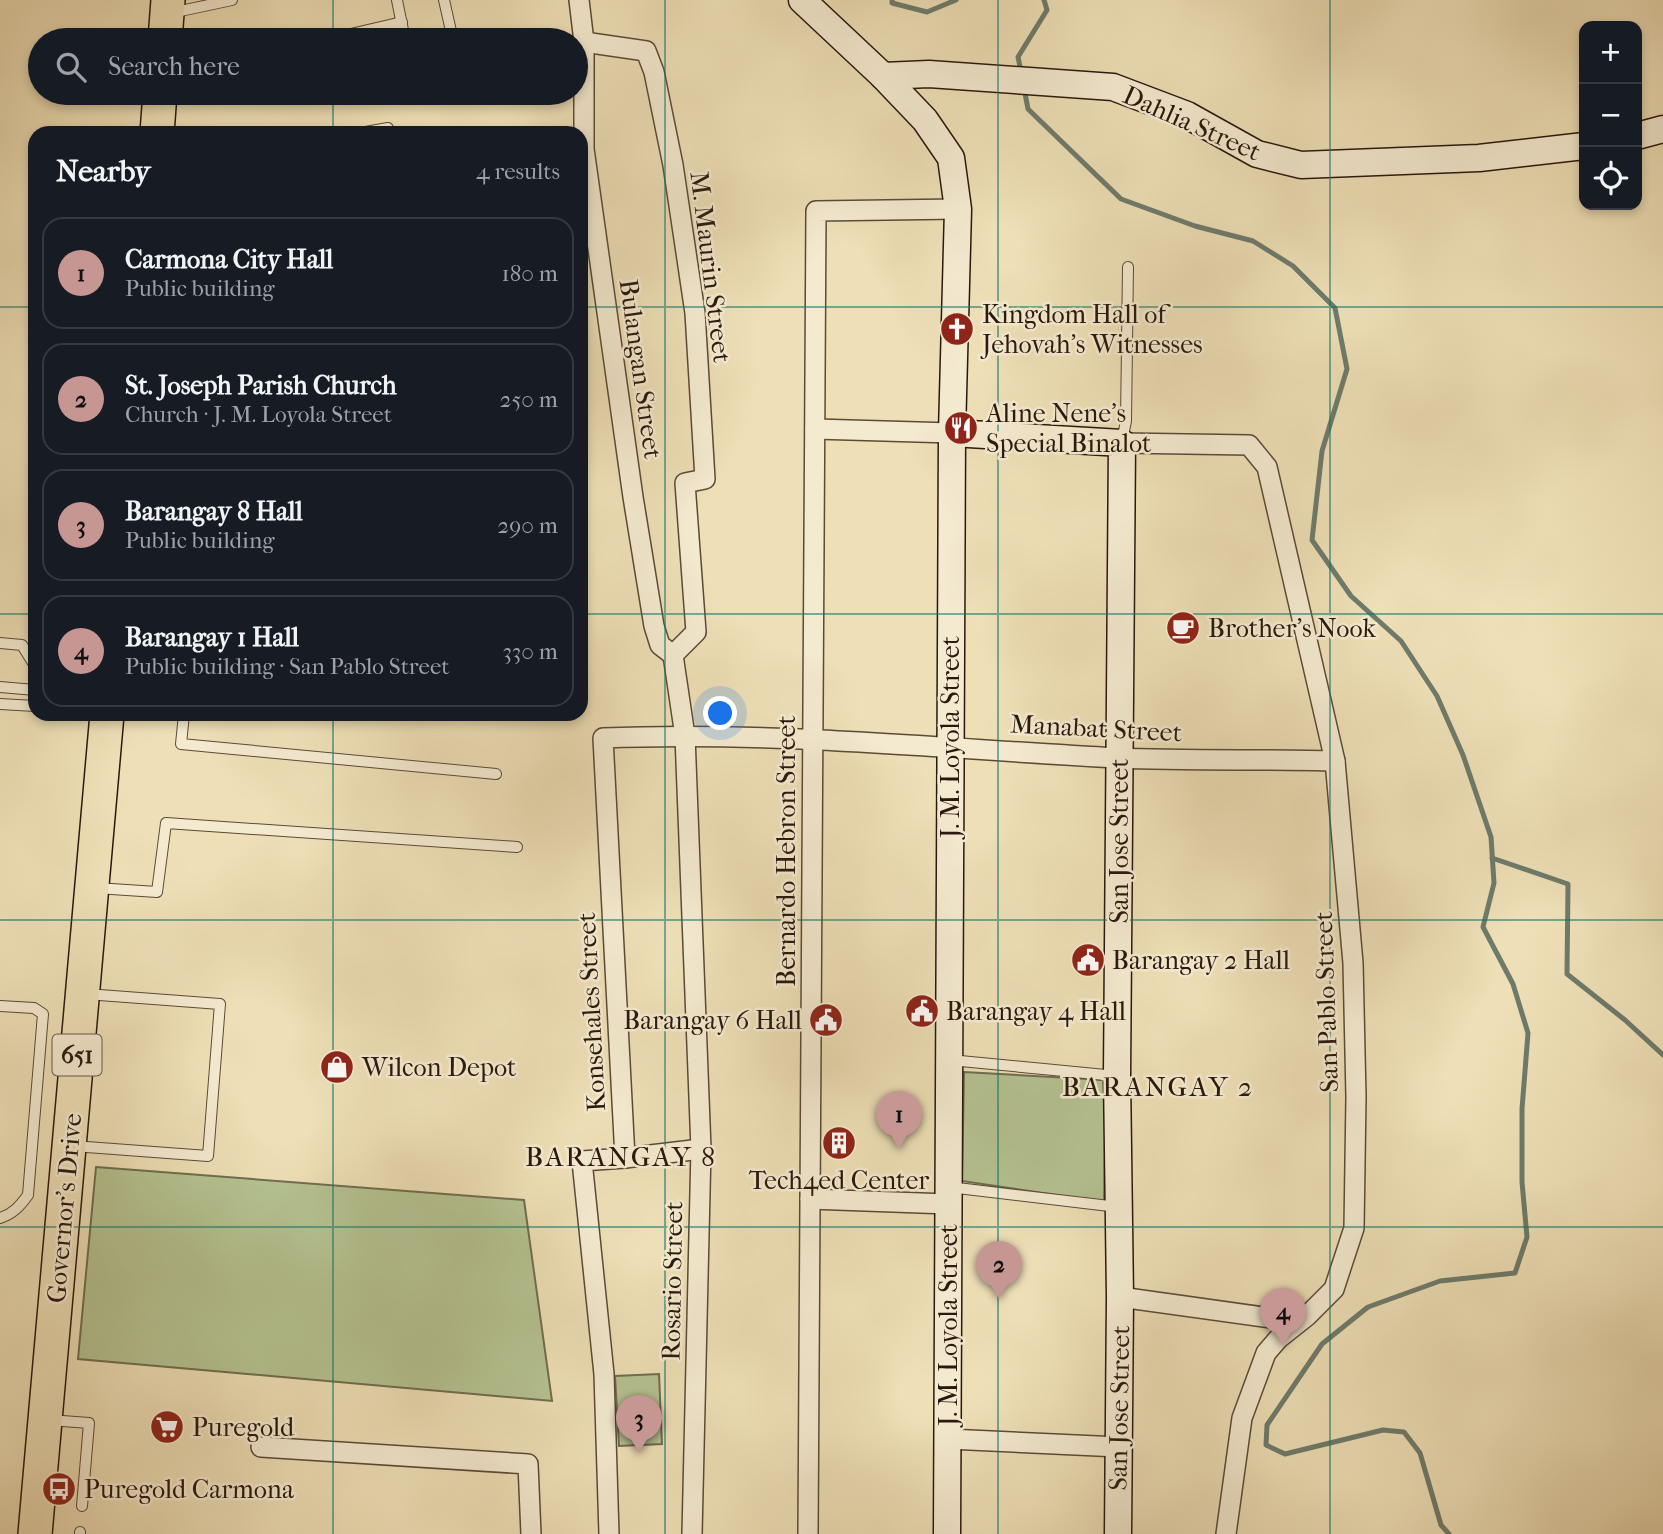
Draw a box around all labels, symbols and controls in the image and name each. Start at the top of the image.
map controls [1579,21,1642,210]
button: + [1579,21,1642,84]
search box [28,28,588,105]
icon: search [52,48,90,86]
text: Search here [108,51,240,82]
street label: Dahlia Street [1118,79,1266,168]
button: − [1579,84,1642,147]
button: locate [1579,147,1642,210]
text: Nearby [56,154,151,189]
text: 4 results [476,158,560,185]
street label: M. Maurin Street [683,169,738,365]
text: Carmona City Hall [125,244,333,275]
text: 1 [77,260,85,287]
text: 180 m [501,260,558,287]
text: Public building [125,275,275,302]
street label: Bulangan Street [613,277,669,462]
place label: Kingdom Hall of Jehovah's Witnesses [980,299,1203,360]
church icon: Kingdom Hall of Jehovah's Witnesses [938,310,976,348]
text: St. Joseph Parish Church [125,370,396,401]
text: 2 [75,386,87,413]
text: 250 m [500,386,558,413]
place label: Aline Nene's Special Binalot [985,398,1152,459]
text: Church · J. M. Loyola Street [125,401,392,428]
restaurant icon: Aline Nene's Special Binalot [942,409,980,447]
text: Barangay 8 Hall [125,496,303,527]
text: 3 [76,512,86,539]
text: 290 m [497,512,558,539]
text: Public building [125,527,275,554]
cafe icon: Brother's Nook [1164,609,1202,647]
place label: Brother's Nook [1208,613,1377,644]
text: Barangay 1 Hall [125,622,299,653]
street label: J. M. Loyola Street [935,635,966,840]
text: 4 [74,638,88,665]
text: 330 m [502,638,558,665]
text: Public building · San Pablo Street [125,653,449,680]
your location [703,696,737,730]
street label: Manabat Street [1009,709,1183,749]
street label: Bernardo Hebron Street [771,715,802,987]
street label: San Jose Street [1104,758,1135,924]
street label: San Pablo Street [1308,910,1345,1093]
street label: Konsehales Street [571,911,612,1112]
public building icon: Barangay 2 Hall [1069,941,1107,979]
place label: Barangay 2 Hall [1112,945,1290,976]
public building icon: Barangay 4 Hall [903,992,941,1030]
place label: Barangay 4 Hall [946,996,1126,1027]
public building icon: Barangay 6 Hall [807,1001,845,1039]
place label: Barangay 6 Hall [623,1005,802,1036]
road number: 651 [52,1035,102,1076]
shop icon: Wilcon Depot [318,1048,356,1086]
place label: Wilcon Depot [361,1052,517,1083]
district label: BARANGAY 2 [1062,1070,1254,1103]
pin: 1 [876,1091,922,1149]
street label: Governor's Drive [41,1112,88,1304]
building icon: Tech4ed Center [820,1124,858,1162]
district label: BARANGAY 8 [525,1140,717,1173]
place label: Tech4ed Center [749,1165,929,1196]
street label: Rosario Street [656,1200,689,1361]
street label: J. M. Loyola Street [933,1223,964,1428]
pin: 2 [976,1241,1022,1299]
pin: 4 [1260,1288,1306,1346]
street label: San Jose Street [1103,1324,1136,1491]
pin: 3 [616,1395,662,1453]
supermarket icon: Puregold [148,1408,186,1446]
place label: Puregold [192,1412,295,1443]
bus stop icon: Puregold Carmona [40,1470,78,1508]
place label: Puregold Carmona [84,1474,295,1505]

